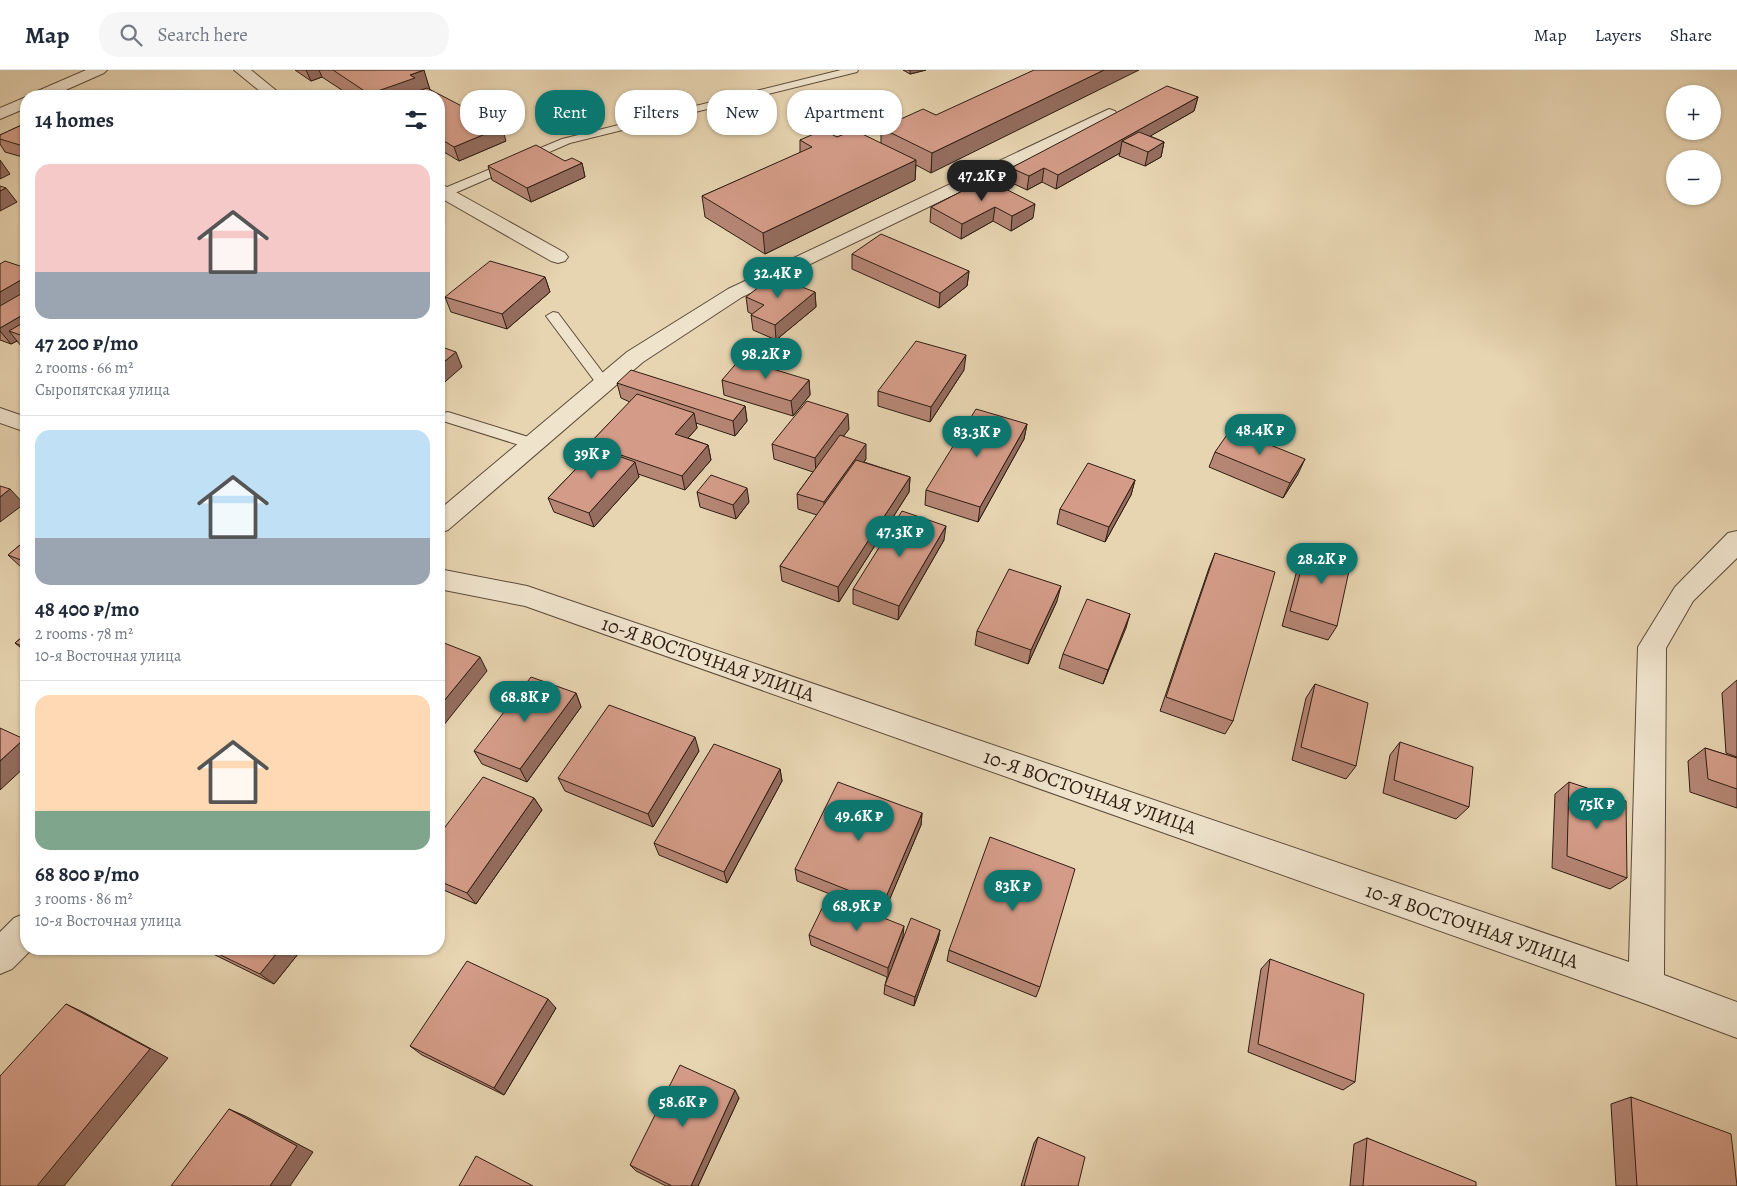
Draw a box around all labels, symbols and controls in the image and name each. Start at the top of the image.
search box [99,12,449,57]
text: Map [25,19,69,51]
icon: search [117,21,145,49]
text: Search here [157,22,248,48]
text: Map [1534,23,1567,47]
text: Layers [1595,23,1642,47]
text: Share [1670,23,1712,47]
map controls [1666,85,1721,205]
button: + [1666,85,1721,140]
chip: Buy [460,90,525,135]
chip: Rent [535,90,605,135]
chip: Filters [615,90,697,135]
chip: New [707,90,777,135]
chip: Apartment [787,90,902,135]
text: 14 homes [35,106,114,134]
icon: filters [402,106,430,134]
button: − [1666,150,1721,205]
pin: 47.2K ₽ [936,160,1028,202]
text: 47.2K ₽ [958,165,1006,187]
icon: home [188,197,278,287]
pin: 32.4K ₽ [732,256,824,299]
text: 32.4K ₽ [754,262,802,284]
text: 47 200 ₽/mo [35,329,138,357]
pin: 98.2K ₽ [720,338,812,380]
text: 98.2K ₽ [742,343,790,365]
text: 2 rooms · 66 m² [35,357,133,379]
text: Сыропятская улица [35,379,170,401]
pin: 48.4K ₽ [1214,414,1306,456]
pin: 83.3K ₽ [931,416,1023,458]
text: 48.4K ₽ [1236,419,1284,441]
text: 83.3K ₽ [953,421,1001,443]
pin: 39K ₽ [557,438,627,480]
text: 39K ₽ [574,443,610,465]
icon: home [188,462,278,552]
pin: 47.3K ₽ [854,516,946,558]
text: 47.3K ₽ [876,521,924,543]
pin: 28.2K ₽ [1276,542,1368,585]
text: 28.2K ₽ [1298,548,1346,570]
text: 48 400 ₽/mo [35,595,139,623]
street label: 10-Я ВОСТОЧНАЯ УЛИЦА [598,610,818,708]
text: 2 rooms · 78 m² [35,623,133,645]
text: 10-я Восточная улица [35,645,181,667]
pin: 68.8K ₽ [479,680,571,723]
text: 68.8K ₽ [501,686,549,708]
icon: home [188,727,278,817]
street label: 10-Я ВОСТОЧНАЯ УЛИЦА [980,743,1200,841]
pin: 75K ₽ [1562,788,1632,830]
text: 75K ₽ [1579,793,1615,815]
pin: 49.6K ₽ [813,800,905,842]
text: 49.6K ₽ [835,805,883,827]
text: 68 800 ₽/mo [35,860,139,888]
pin: 83K ₽ [978,870,1048,912]
text: 83K ₽ [995,875,1031,897]
street label: 10-Я ВОСТОЧНАЯ УЛИЦА [1362,877,1582,975]
text: 3 rooms · 86 m² [35,888,133,910]
pin: 68.9K ₽ [811,890,903,932]
text: 68.9K ₽ [833,895,881,917]
text: 10-я Восточная улица [35,910,181,932]
pin: 58.6K ₽ [637,1086,729,1128]
text: 58.6K ₽ [659,1091,707,1113]

